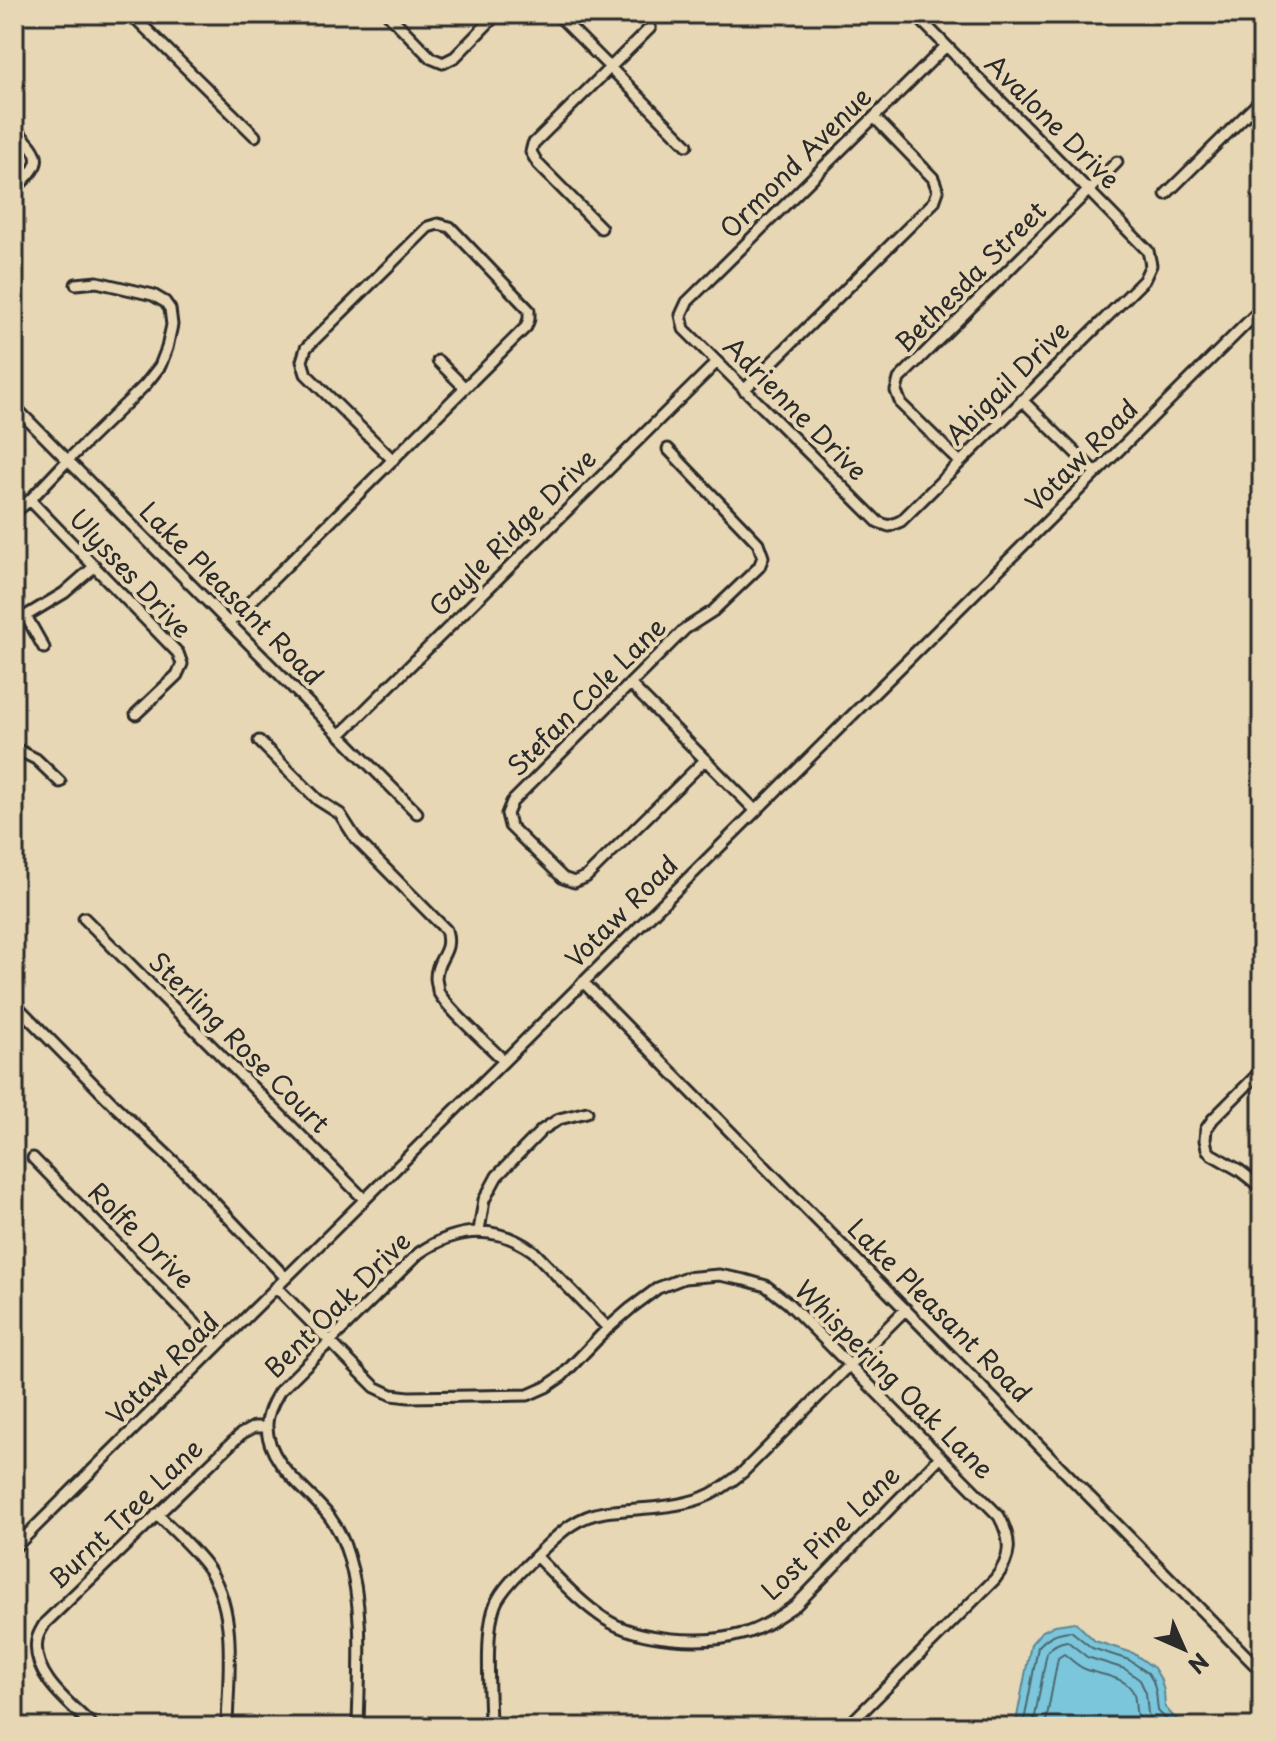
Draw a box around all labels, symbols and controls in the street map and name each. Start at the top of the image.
street label: Avalone Drive [977,45,1129,197]
street label: Ormond Avenue [710,77,880,247]
street label: Bethesda Street [885,191,1055,361]
street label: Abigail Drive [936,311,1078,453]
street label: Adrienne Drive [715,327,877,489]
street label: Votaw Road [1015,389,1146,520]
street label: Gayle Ridge Drive [419,439,605,625]
street label: Lake Pleasant Road [131,492,333,694]
street label: Ulysses Drive [61,499,202,647]
street label: Stefan Cole Lane [497,607,674,784]
street label: Votaw Road [555,845,686,976]
street label: Sterling Rose Court [141,943,339,1141]
street label: Rolfe Drive [80,1173,204,1297]
street label: Lake Pleasant Road [839,1209,1041,1411]
street label: Bent Oak Drive [255,1222,419,1386]
street label: Whispering Oak Lane [787,1270,1004,1487]
street label: Votaw Road [96,1302,227,1433]
street label: Burnt Tree Lane [39,1429,211,1597]
street label: Lost Pine Lane [752,1455,908,1609]
north arrow [1144,1609,1224,1689]
text: N [1181,1646,1217,1682]

